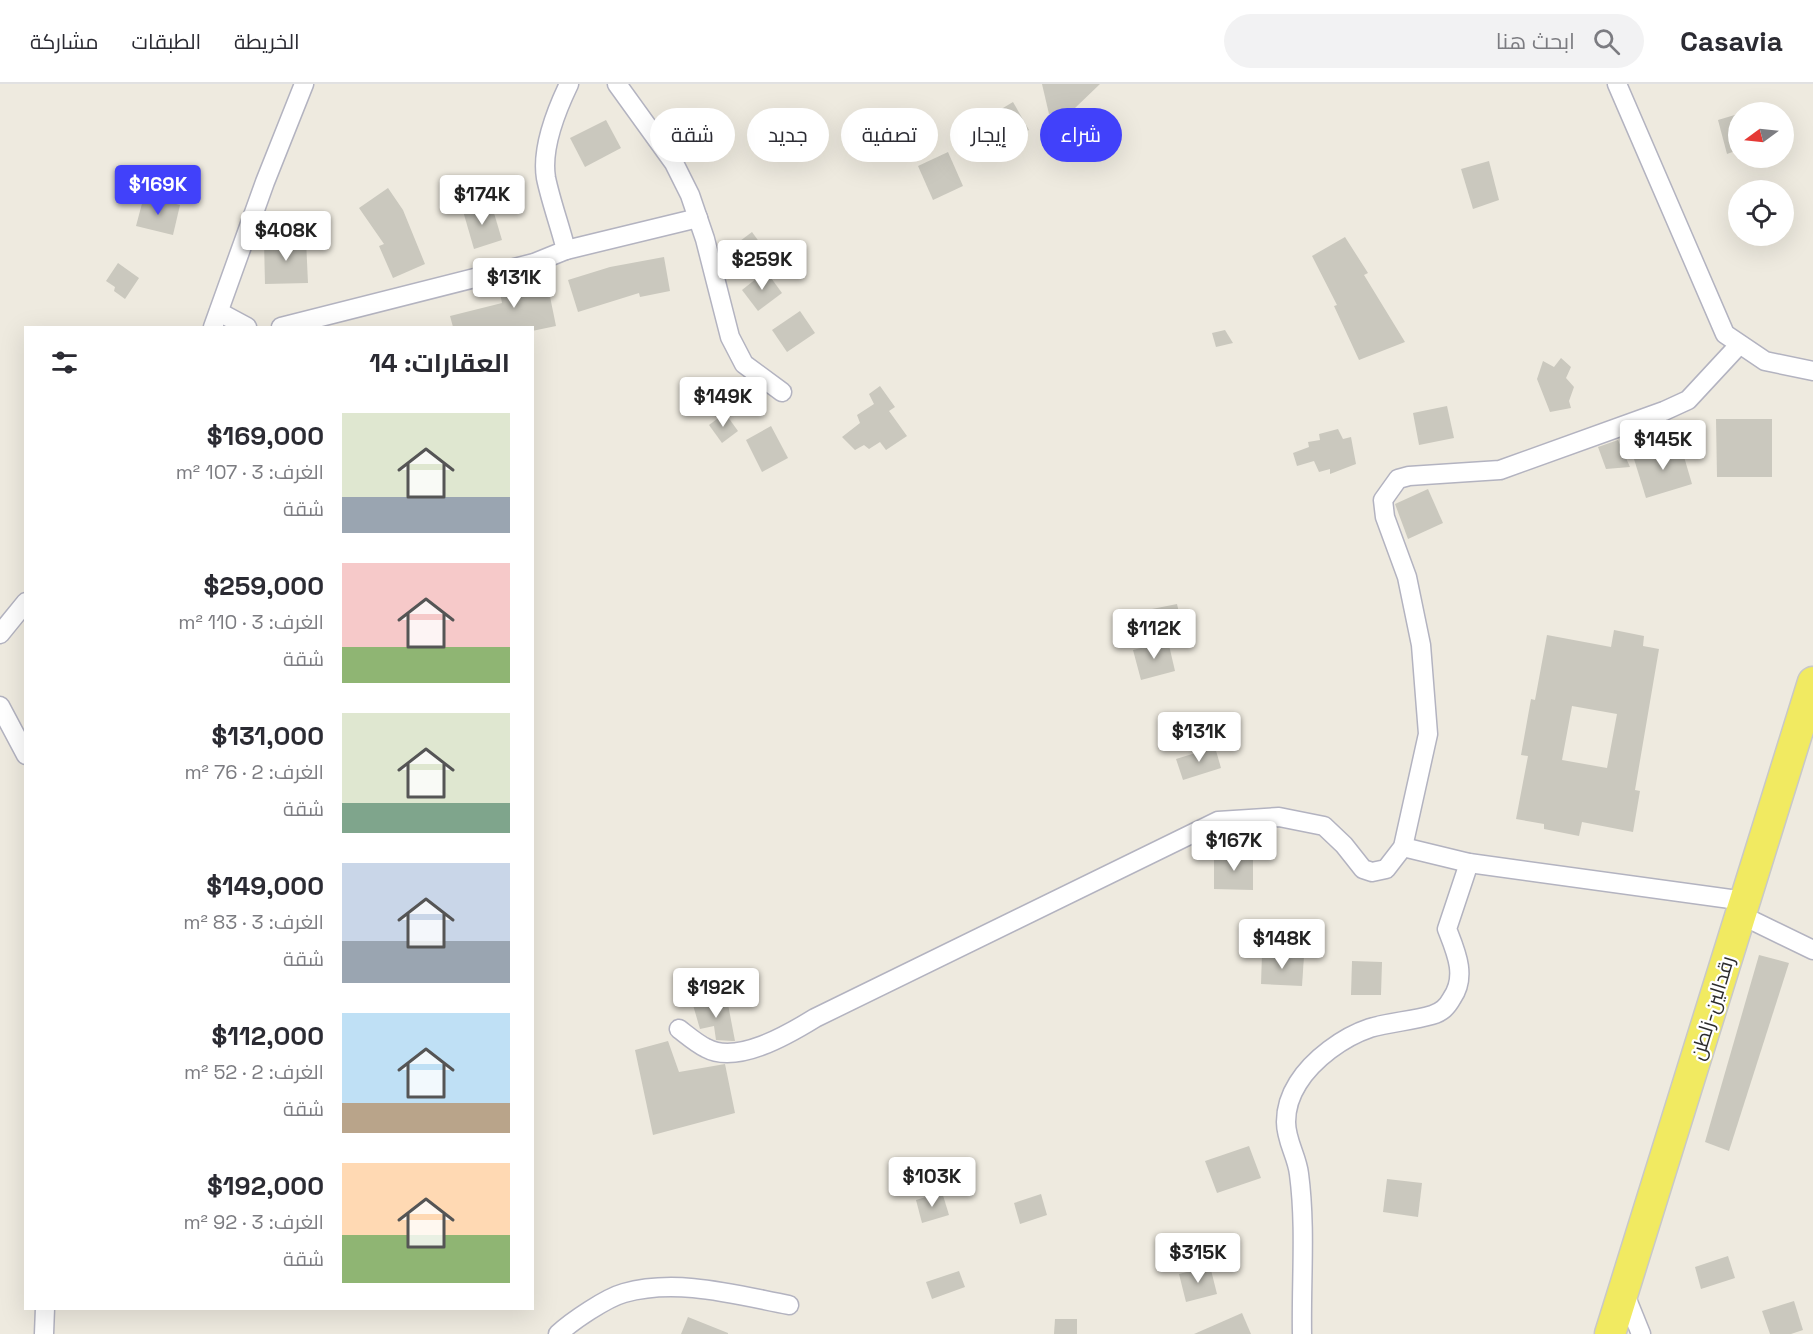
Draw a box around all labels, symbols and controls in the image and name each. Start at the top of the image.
search box [1224,14,1644,68]
text: Casavia [1680,23,1783,59]
icon: search [1590,25,1623,58]
text: ابحث هنا [1496,27,1575,55]
text: مشاركة [30,28,99,55]
text: الطبقات [132,28,201,55]
text: الخريطة [234,28,300,55]
north arrow [1728,102,1794,168]
map controls [1728,102,1794,246]
chip: شقة [650,108,735,162]
chip: جديد [747,108,829,162]
chip: تصفية [841,108,938,162]
chip: إيجار [950,108,1028,162]
chip: شراء [1040,108,1122,162]
pin: $169K [116,165,200,216]
text: $169K [129,171,187,197]
pin: $174K [440,175,524,226]
button: locate [1728,180,1794,246]
text: $174K [454,181,510,207]
pin: $408K [244,211,328,262]
text: $408K [255,217,317,243]
pin: $259K [720,240,804,291]
text: $259K [732,246,792,272]
pin: $131K [472,258,556,309]
text: $131K [487,264,541,290]
icon: filters [48,346,81,379]
text: العقارات: 14 [369,346,510,380]
pin: $149K [681,377,765,428]
text: $149K [694,383,752,409]
text: $169,000 [207,419,324,453]
pin: $145K [1621,420,1705,471]
text: $145K [1634,426,1692,452]
icon: home [390,437,462,509]
text: الغرف: 3 · 107 m² [176,459,324,485]
text: شقة [283,496,324,522]
text: $259,000 [204,569,324,603]
icon: home [390,587,462,659]
text: الغرف: 3 · 110 m² [178,609,324,635]
pin: $112K [1112,609,1196,660]
text: $112K [1127,615,1181,641]
text: شقة [283,646,324,672]
pin: $131K [1157,712,1241,763]
text: $131K [1172,718,1226,744]
text: $131,000 [212,719,324,753]
icon: home [390,737,462,809]
text: الغرف: 2 · 76 m² [184,759,324,785]
text: شقة [283,796,324,822]
pin: $167K [1192,821,1276,872]
text: $167K [1206,827,1262,853]
text: $149,000 [206,869,324,903]
icon: home [390,887,462,959]
text: الغرف: 3 · 83 m² [183,909,324,935]
pin: $148K [1240,919,1324,970]
text: $148K [1253,925,1311,951]
text: شقة [283,946,324,972]
street label: رقدالين-زلطن [1684,953,1740,1063]
pin: $192K [674,968,758,1019]
text: $192K [687,974,745,1000]
text: $112,000 [211,1019,324,1053]
icon: home [390,1037,462,1109]
text: الغرف: 2 · 52 m² [184,1059,324,1085]
text: شقة [283,1096,324,1122]
pin: $103K [890,1157,974,1208]
text: $103K [903,1163,961,1189]
text: $192,000 [207,1169,324,1203]
icon: home [390,1187,462,1259]
text: الغرف: 3 · 92 m² [183,1209,324,1235]
pin: $315K [1156,1233,1240,1284]
text: $315K [1169,1239,1227,1265]
text: شقة [283,1246,324,1272]

